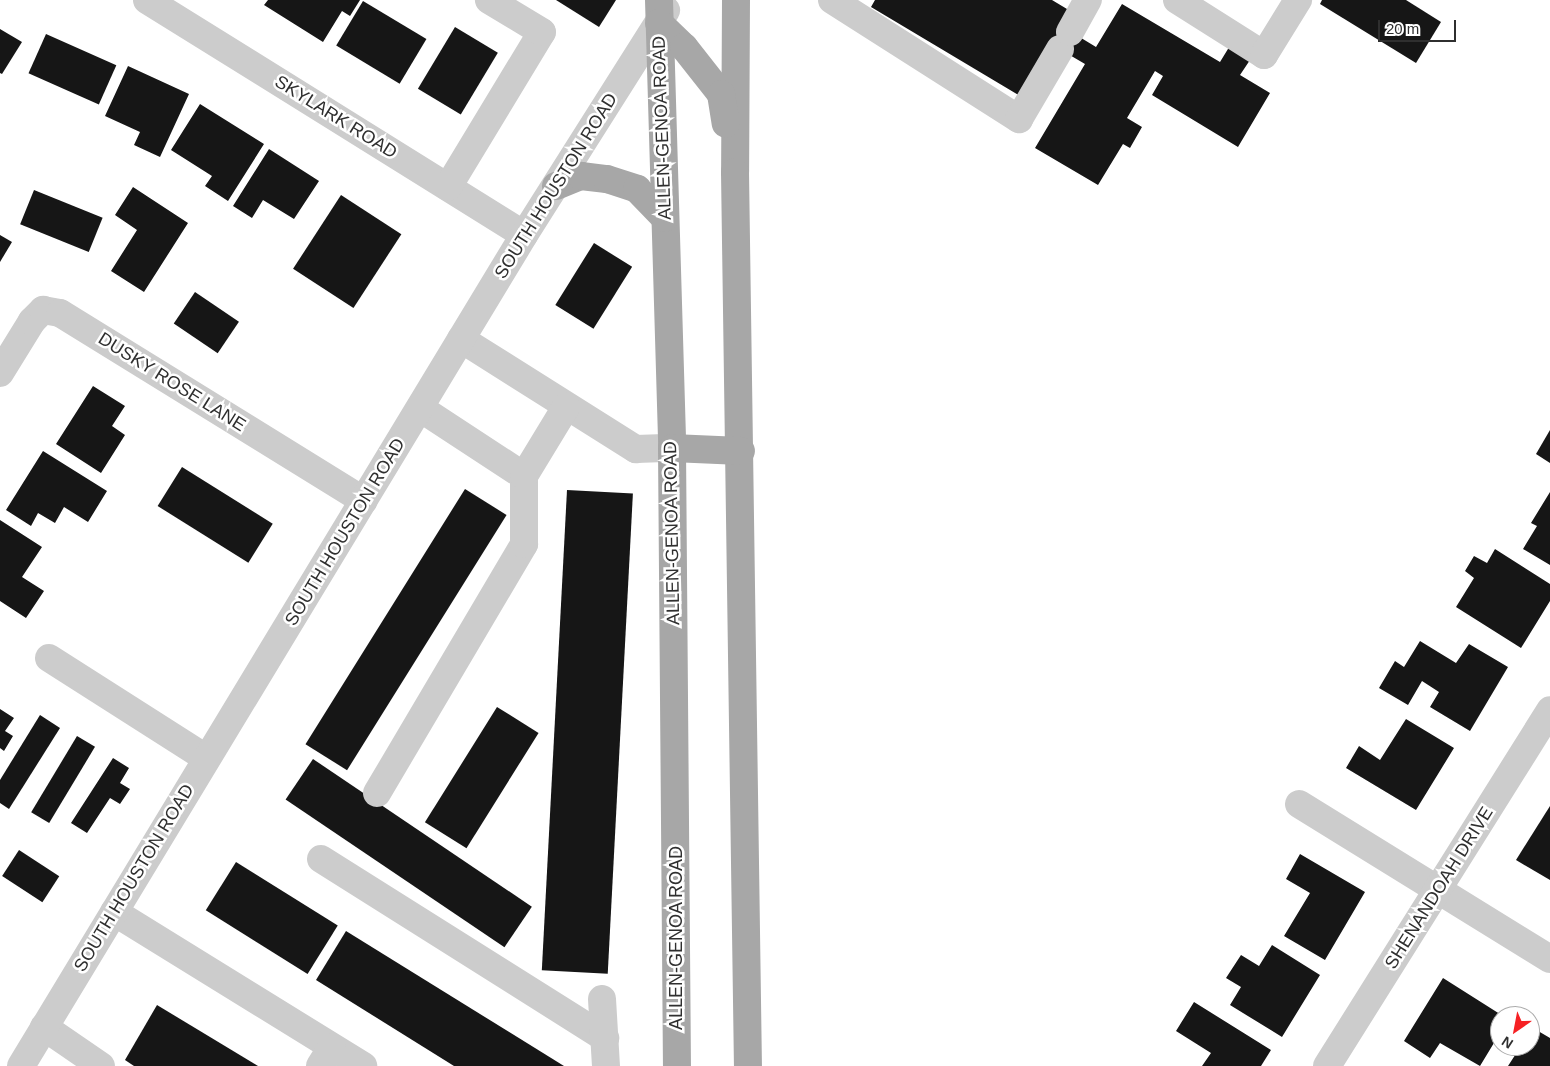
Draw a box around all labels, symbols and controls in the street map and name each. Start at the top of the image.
scale bar [1380,10,1458,42]
text: 20 m [1386,20,1419,37]
street label: ALLEN-GENOA ROAD [648,35,676,221]
street label: SKYLARK ROAD [271,71,401,163]
street label: SOUTH HOUSTON ROAD [490,89,622,283]
street label: DUSKY ROSE LANE [94,328,250,436]
street label: SOUTH HOUSTON ROAD [280,434,410,630]
street label: ALLEN-GENOA ROAD [660,440,684,626]
street label: SOUTH HOUSTON ROAD [69,780,199,976]
street label: SHENANDOAH DRIVE [1380,803,1498,973]
street label: ALLEN-GENOA ROAD [665,845,687,1031]
north arrow [1490,1006,1540,1056]
text: N [1499,1033,1516,1052]

